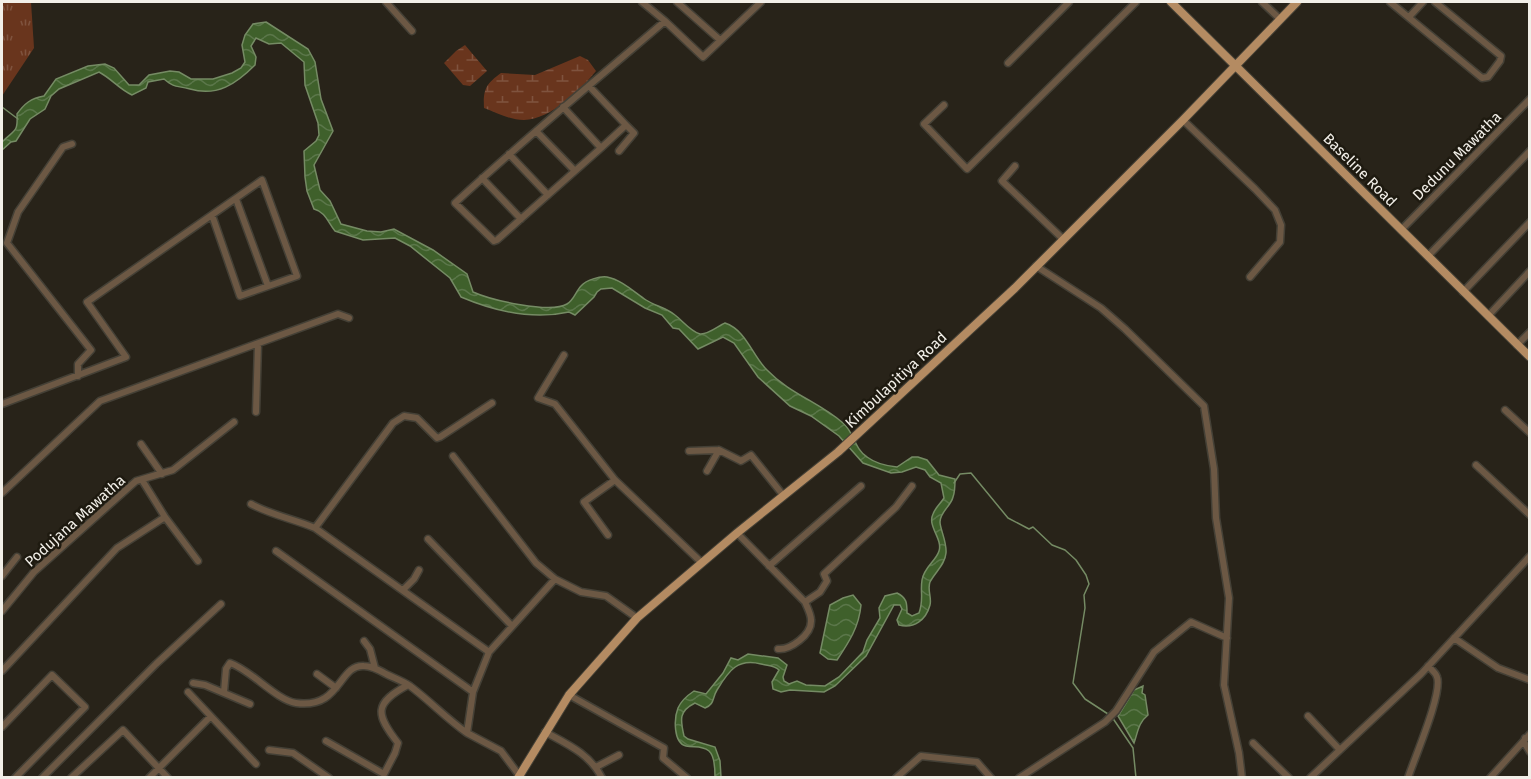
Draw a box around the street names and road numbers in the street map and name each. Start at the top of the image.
street label: Dedunu Mawatha [1409,108,1505,204]
street label: Baseline Road [1320,130,1400,210]
street label: Kimbulapitiya Road [841,328,951,432]
street label: Podujana Mawatha [21,471,129,571]

